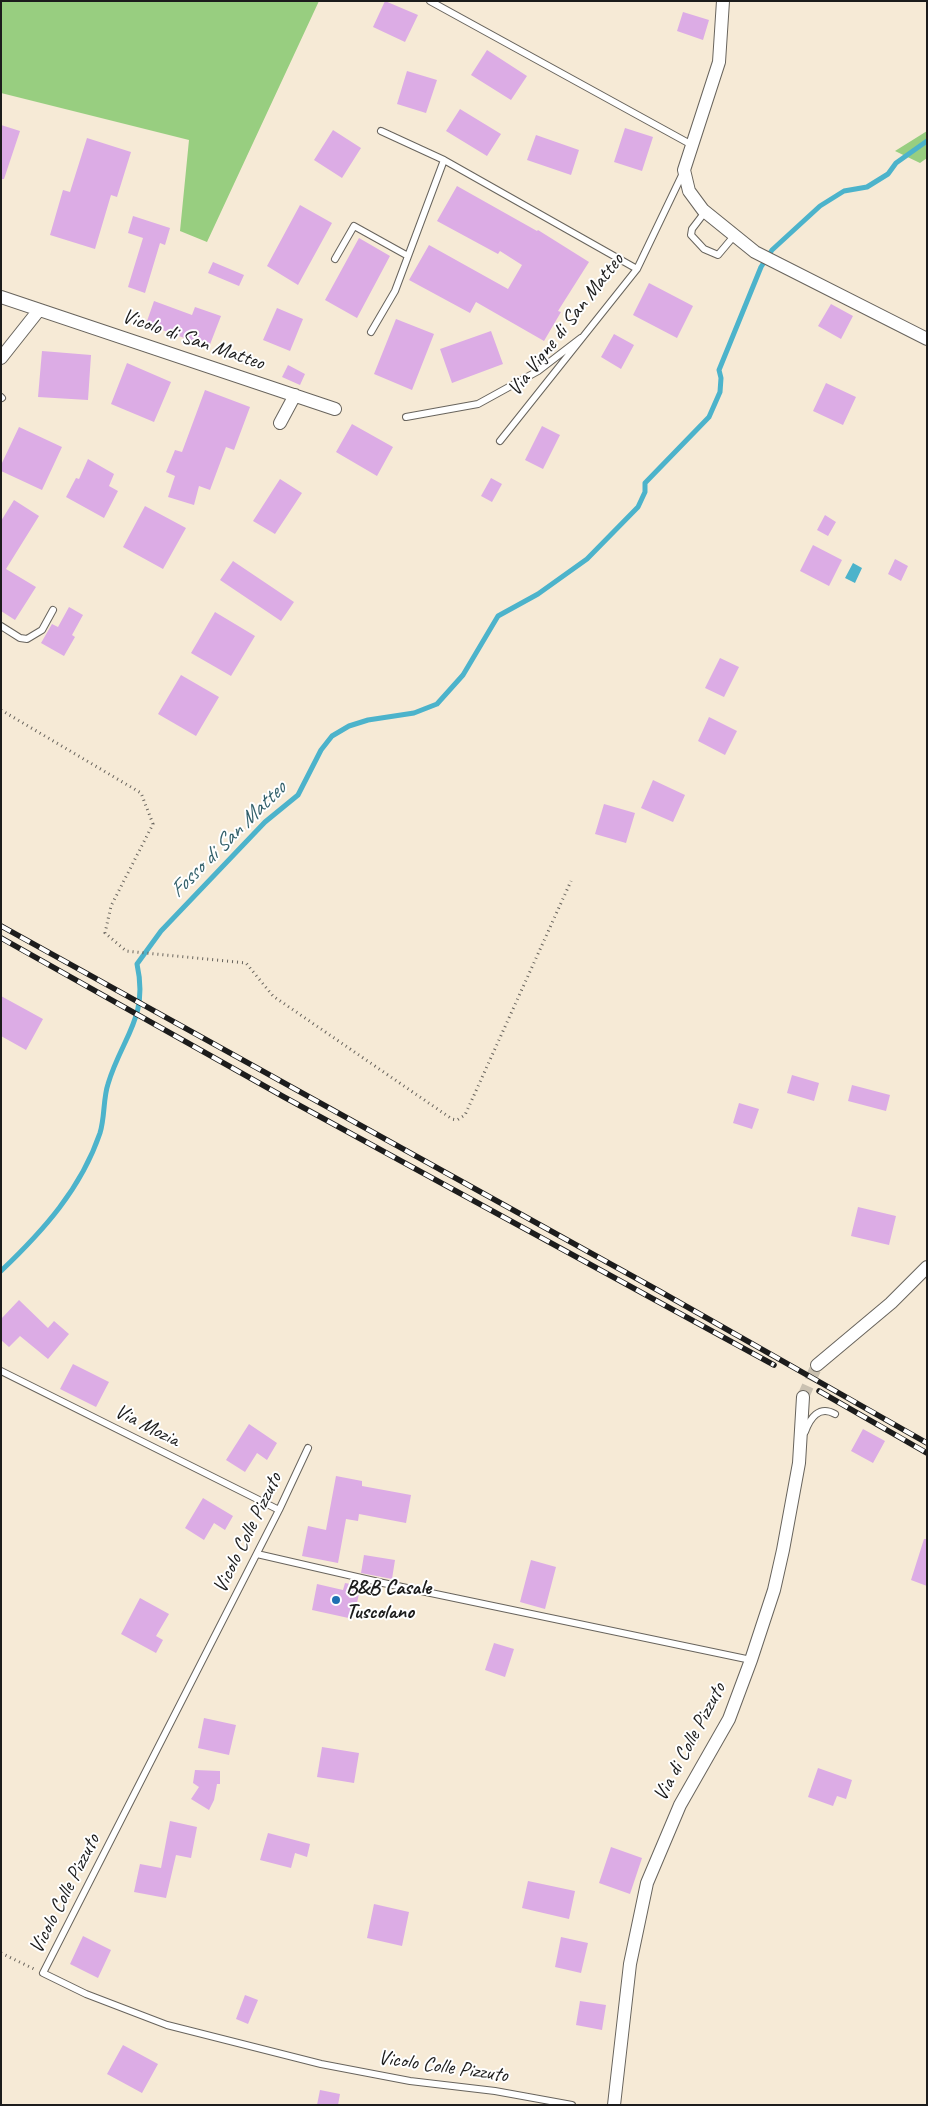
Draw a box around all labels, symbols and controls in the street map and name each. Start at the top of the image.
street label: Via Vigne di San Matteo [502,249,630,401]
street label: Vicolo di San Matteo [119,304,267,376]
water label: Fosso di San Matteo [164,776,292,904]
street label: Via Mozia [110,1399,184,1453]
street label: Vicolo Colle Pizzuto [208,1469,288,1597]
place label: B&B Casale Tuscolano [346,1575,431,1625]
marker: B&B Casale Tuscolano [330,1594,342,1606]
street label: Via di Colle Pizzuto [648,1678,732,1806]
street label: Vicolo Colle Pizzuto [24,1830,106,1958]
street label: Vicolo Colle Pizzuto [377,2045,509,2089]

